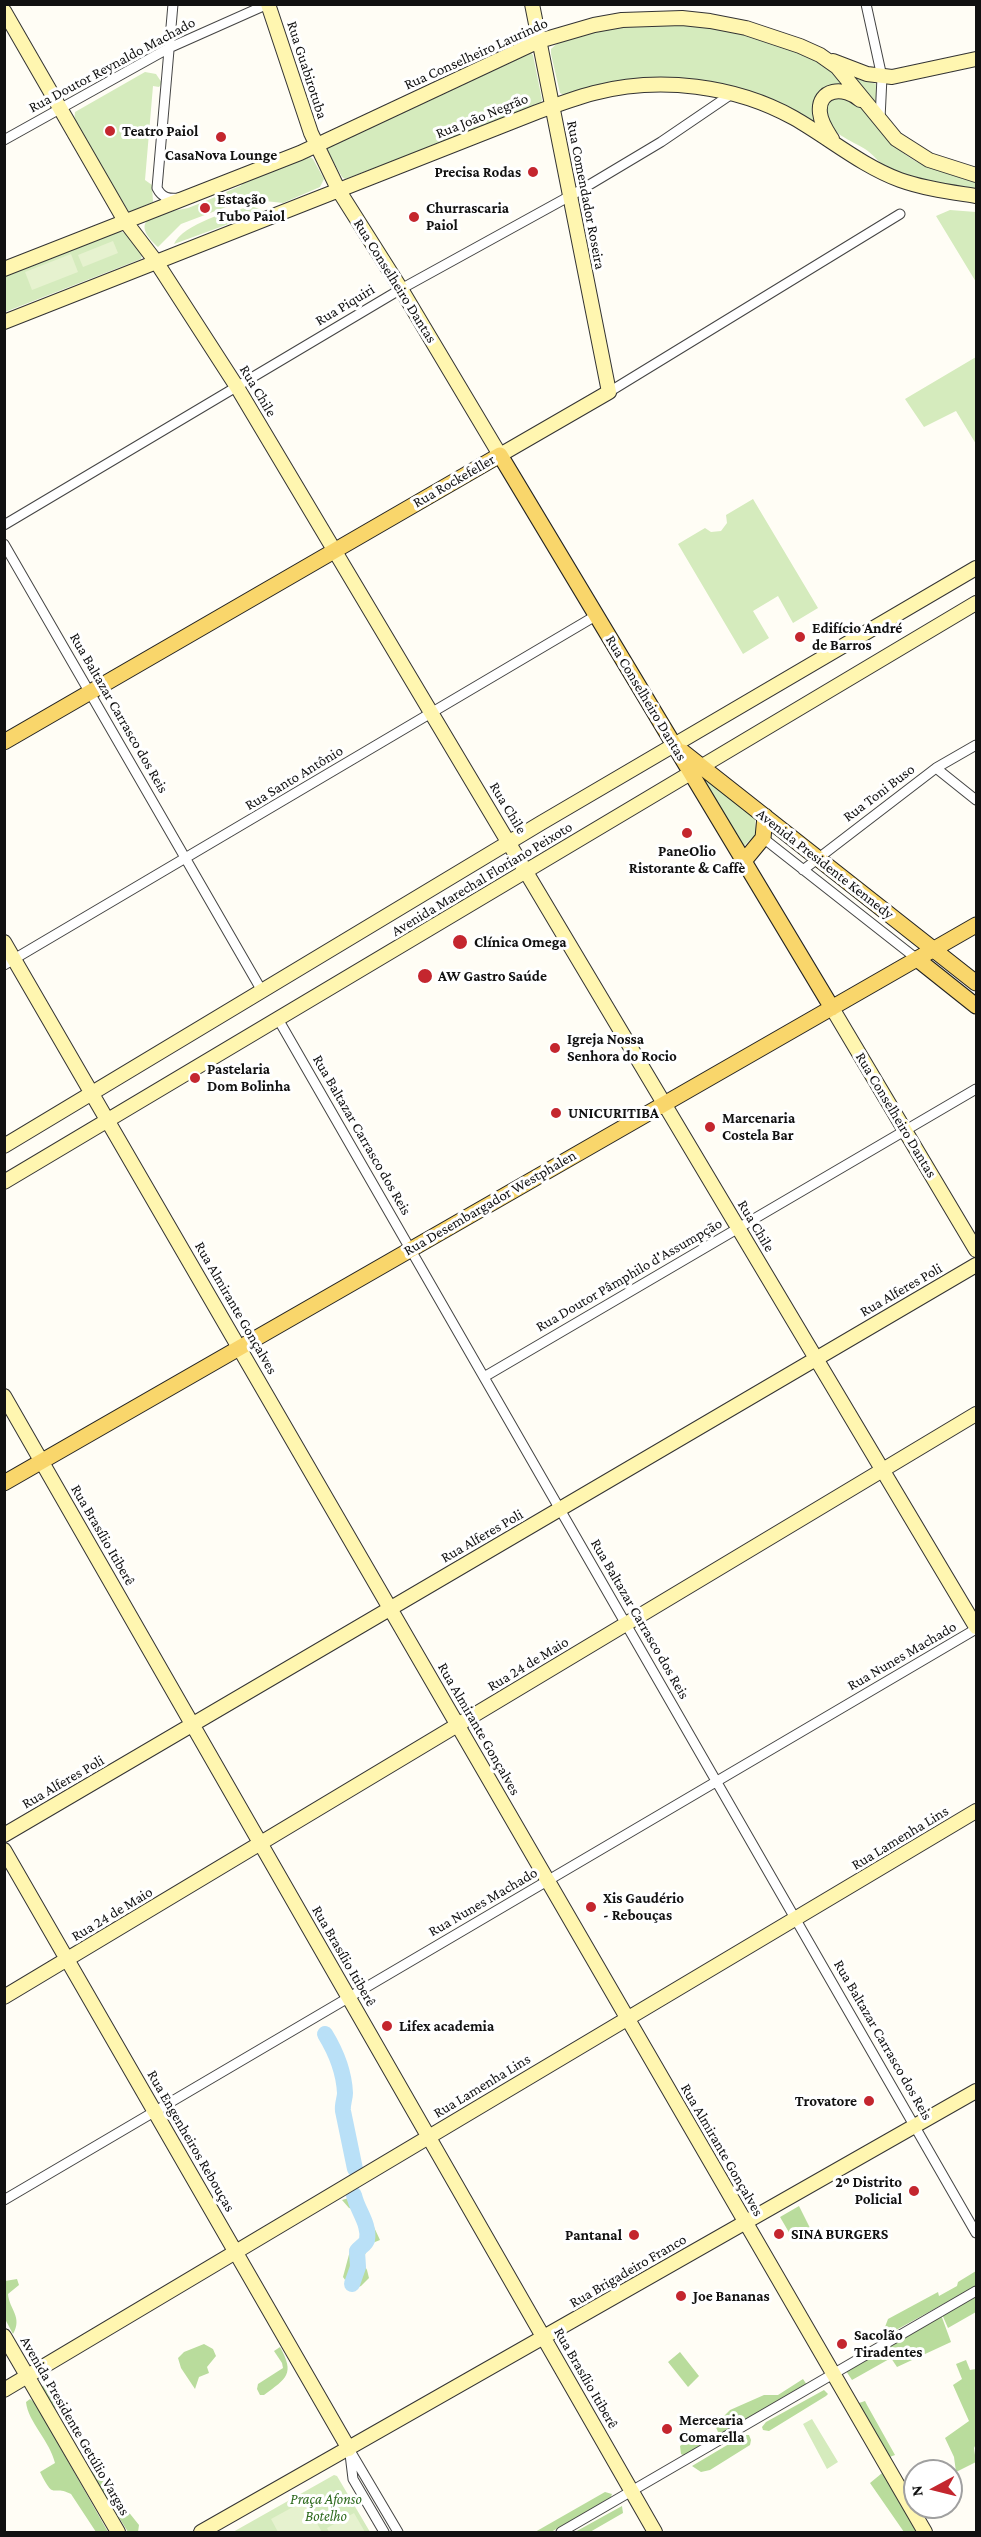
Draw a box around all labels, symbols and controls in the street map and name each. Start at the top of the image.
street label: Rua Doutor Reynaldo Machado [26,13,198,117]
street label: Rua Conselheiro Laurindo [401,14,551,94]
street label: Rua Guabirotuba [283,19,331,121]
street label: Rua João Negrão [433,89,531,143]
street label: Rua Comendador Roseira [563,119,609,271]
place label: Teatro Paiol [122,122,198,140]
marker: Teatro Paiol [103,124,117,138]
marker: CasaNova Lounge [214,130,228,144]
place label: CasaNova Lounge [165,146,277,164]
place label: Precisa Rodas [434,163,521,181]
marker: Precisa Rodas [526,165,540,179]
place label: Estação Tubo Paiol [217,190,285,225]
place label: Churrascaria Paiol [426,199,509,234]
marker: Estação Tubo Paiol [198,201,212,215]
marker: Churrascaria Paiol [407,210,421,224]
street label: Rua Conselheiro Dantas [349,216,441,346]
street label: Rua Piquiri [312,280,378,330]
street label: Rua Chile [236,362,280,420]
street label: Rua Rockefeller [410,450,498,512]
place label: Edifício André de Barros [812,619,902,654]
street label: Rua Baltazar Carrasco dos Reis [66,630,172,796]
marker: Edifício André de Barros [793,630,807,644]
street label: Rua Conselheiro Dantas [601,632,691,764]
street label: Rua Santo Antônio [242,742,346,814]
street label: Rua Toni Buso [840,760,918,826]
street label: Rua Chile [486,779,530,837]
street label: Avenida Presidente Kennedy [753,805,897,923]
street label: Avenida Marechal Floriano Peixoto [388,818,576,940]
marker: PaneOlio Ristorante & Caffè [680,826,694,840]
place label: PaneOlio Ristorante & Caffè [629,842,745,877]
marker: Clínica Omega [451,933,469,951]
place label: Clínica Omega [474,933,567,951]
marker: AW Gastro Saúde [416,967,434,985]
place label: AW Gastro Saúde [438,967,547,985]
place label: Igreja Nossa Senhora do Rocio [567,1030,677,1065]
marker: Igreja Nossa Senhora do Rocio [548,1041,562,1055]
street label: Rua Conselheiro Dantas [851,1049,941,1181]
street label: Rua Baltazar Carrasco dos Reis [309,1052,415,1218]
place label: Pastelaria Dom Bolinha [207,1060,291,1095]
marker: Pastelaria Dom Bolinha [188,1071,202,1085]
place label: UNICURITIBA [568,1104,659,1122]
marker: UNICURITIBA [549,1106,563,1120]
place label: Marcenaria Costela Bar [722,1109,795,1144]
marker: Marcenaria Costela Bar [703,1120,717,1134]
street label: Rua Desembargador Westphalen [400,1146,580,1260]
street label: Rua Chile [734,1197,778,1255]
street label: Rua Doutor Pâmphilo d'Assumpção [533,1214,725,1336]
street label: Rua Almirante Gonçalves [191,1239,281,1377]
street label: Rua Alferes Poli [857,1259,945,1321]
street label: Rua Brasílio Itiberê [67,1481,139,1589]
street label: Rua Alferes Poli [438,1505,526,1567]
street label: Rua Baltazar Carrasco dos Reis [587,1536,693,1702]
street label: Rua Nunes Machado [844,1617,960,1695]
street label: Rua 24 de Maio [484,1633,572,1695]
street label: Rua Almirante Gonçalves [434,1660,524,1798]
street label: Rua Alferes Poli [19,1751,107,1813]
street label: Rua Lamenha Lins [848,1802,952,1874]
street label: Rua Nunes Machado [425,1863,541,1941]
street label: Rua 24 de Maio [68,1883,156,1945]
place label: Xis Gaudério - Rebouças [603,1889,684,1924]
marker: Xis Gaudério - Rebouças [584,1900,598,1914]
street label: Rua Brasílio Itiberê [308,1902,380,2010]
street label: Rua Baltazar Carrasco dos Reis [830,1957,936,2123]
place label: Lifex academia [399,2017,494,2035]
marker: Lifex academia [380,2019,394,2033]
street label: Rua Lamenha Lins [430,2050,534,2122]
street label: Rua Engenheiros Rebouças [143,2067,239,2215]
street label: Rua Almirante Gonçalves [677,2081,767,2219]
place label: Trovatore [795,2092,857,2110]
marker: Trovatore [862,2094,876,2108]
place label: 2º Distrito Policial [835,2173,902,2208]
marker: 2º Distrito Policial [907,2184,921,2198]
place label: SINA BURGERS [791,2225,888,2243]
place label: Pantanal [565,2226,622,2244]
marker: SINA BURGERS [772,2227,786,2241]
marker: Pantanal [627,2228,641,2242]
street label: Rua Brigadeiro Franco [566,2230,690,2312]
place label: Joe Bananas [693,2287,770,2305]
marker: Joe Bananas [674,2289,688,2303]
street label: Rua Brasílio Itiberê [550,2324,622,2432]
place label: Sacolão Tiradentes [854,2326,922,2361]
street label: Avenida Presidente Getúlio Vargas [16,2333,134,2519]
marker: Sacolão Tiradentes [835,2337,849,2351]
place label: Mercearia Comarella [679,2411,744,2446]
marker: Mercearia Comarella [660,2422,674,2436]
north arrow [903,2459,963,2519]
text: N [908,2485,926,2497]
park label: Praça Afonso Botelho [290,2490,362,2525]

